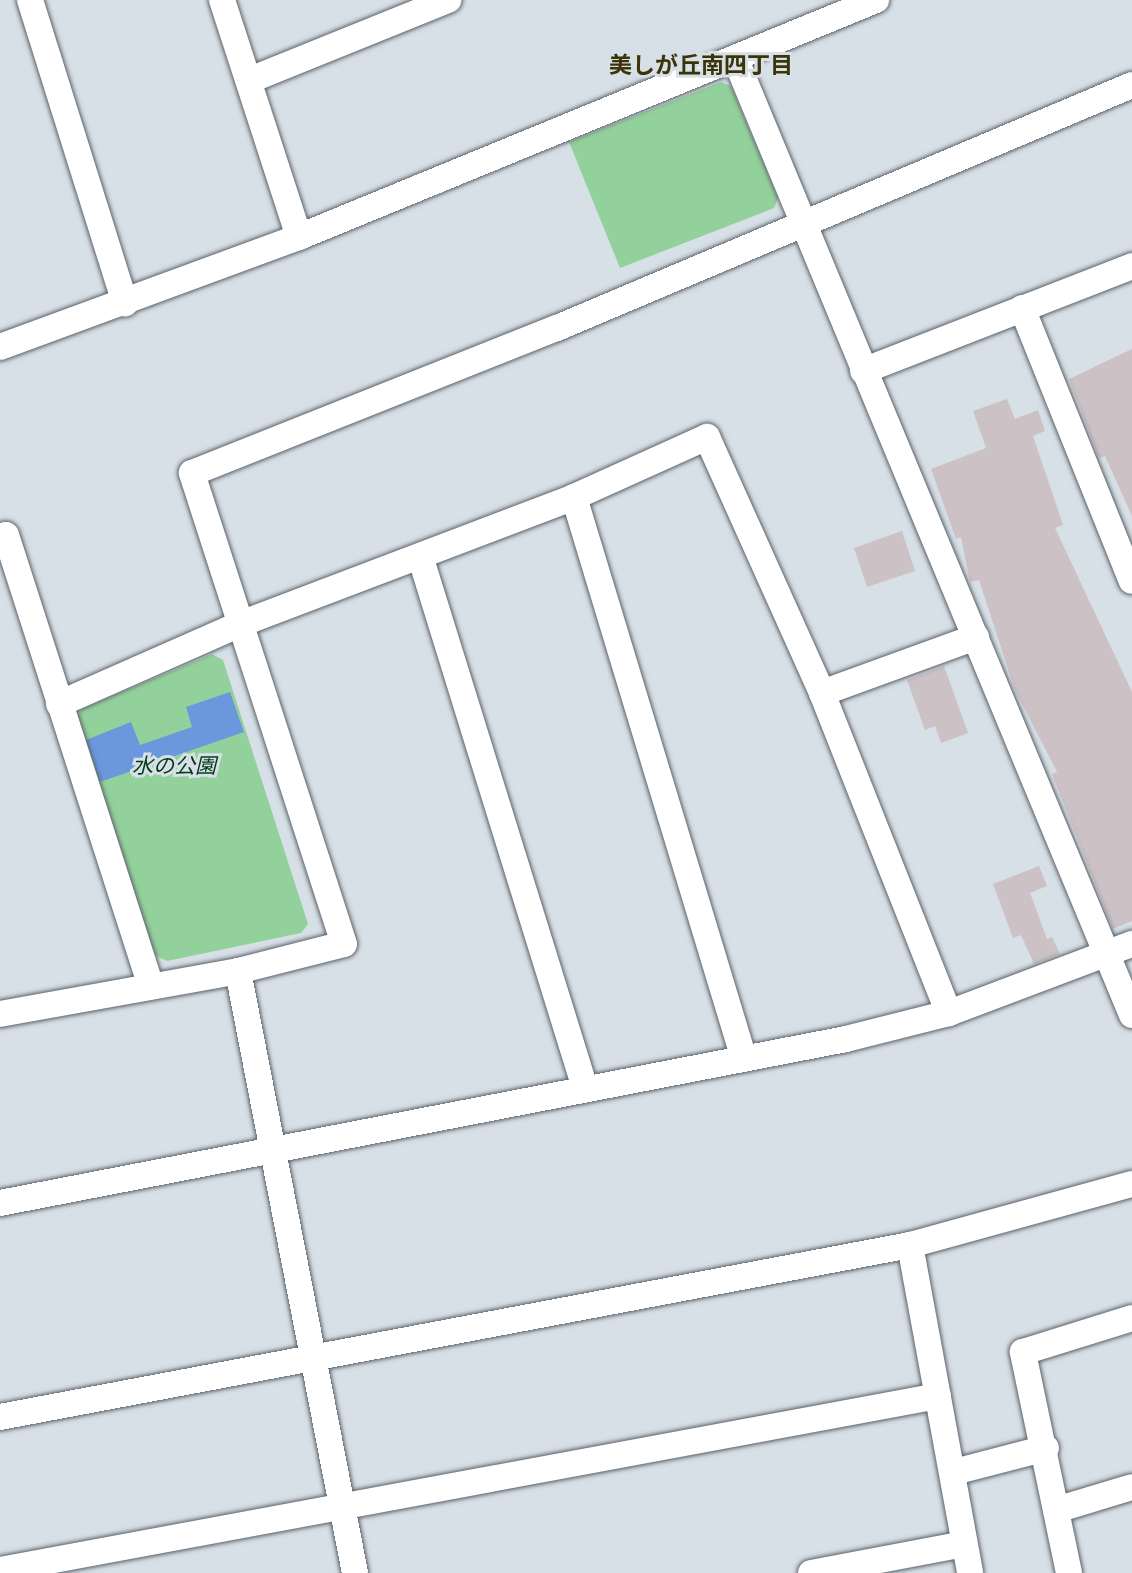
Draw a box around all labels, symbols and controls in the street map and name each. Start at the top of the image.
district label: 美しが丘南四丁目 [609,49,793,77]
park label: 水の公園 [132,751,216,777]

